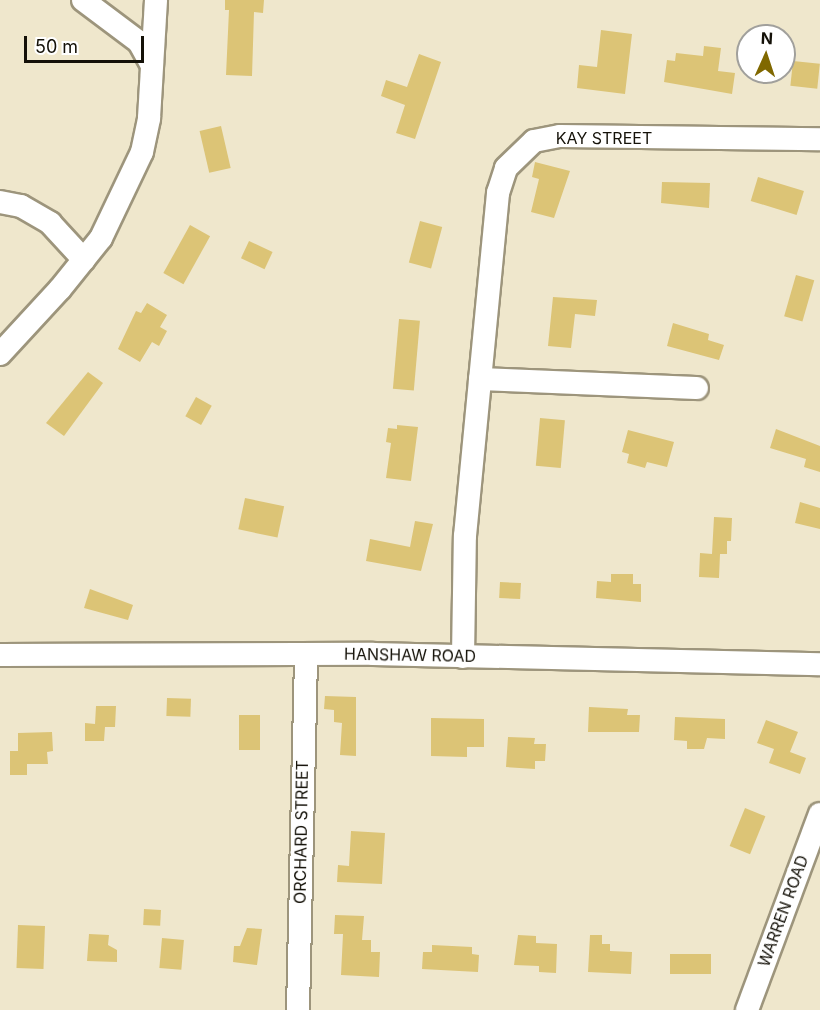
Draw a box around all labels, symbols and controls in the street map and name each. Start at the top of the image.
scale bar [27,24,147,62]
north arrow [736,24,796,84]
text: N [760,28,773,48]
text: 50 m [35,36,78,57]
street label: KAY STREET [556,128,652,148]
street label: HANSHAW ROAD [344,644,476,666]
street label: ORCHARD STREET [290,760,312,904]
street label: WARREN ROAD [754,853,812,969]

